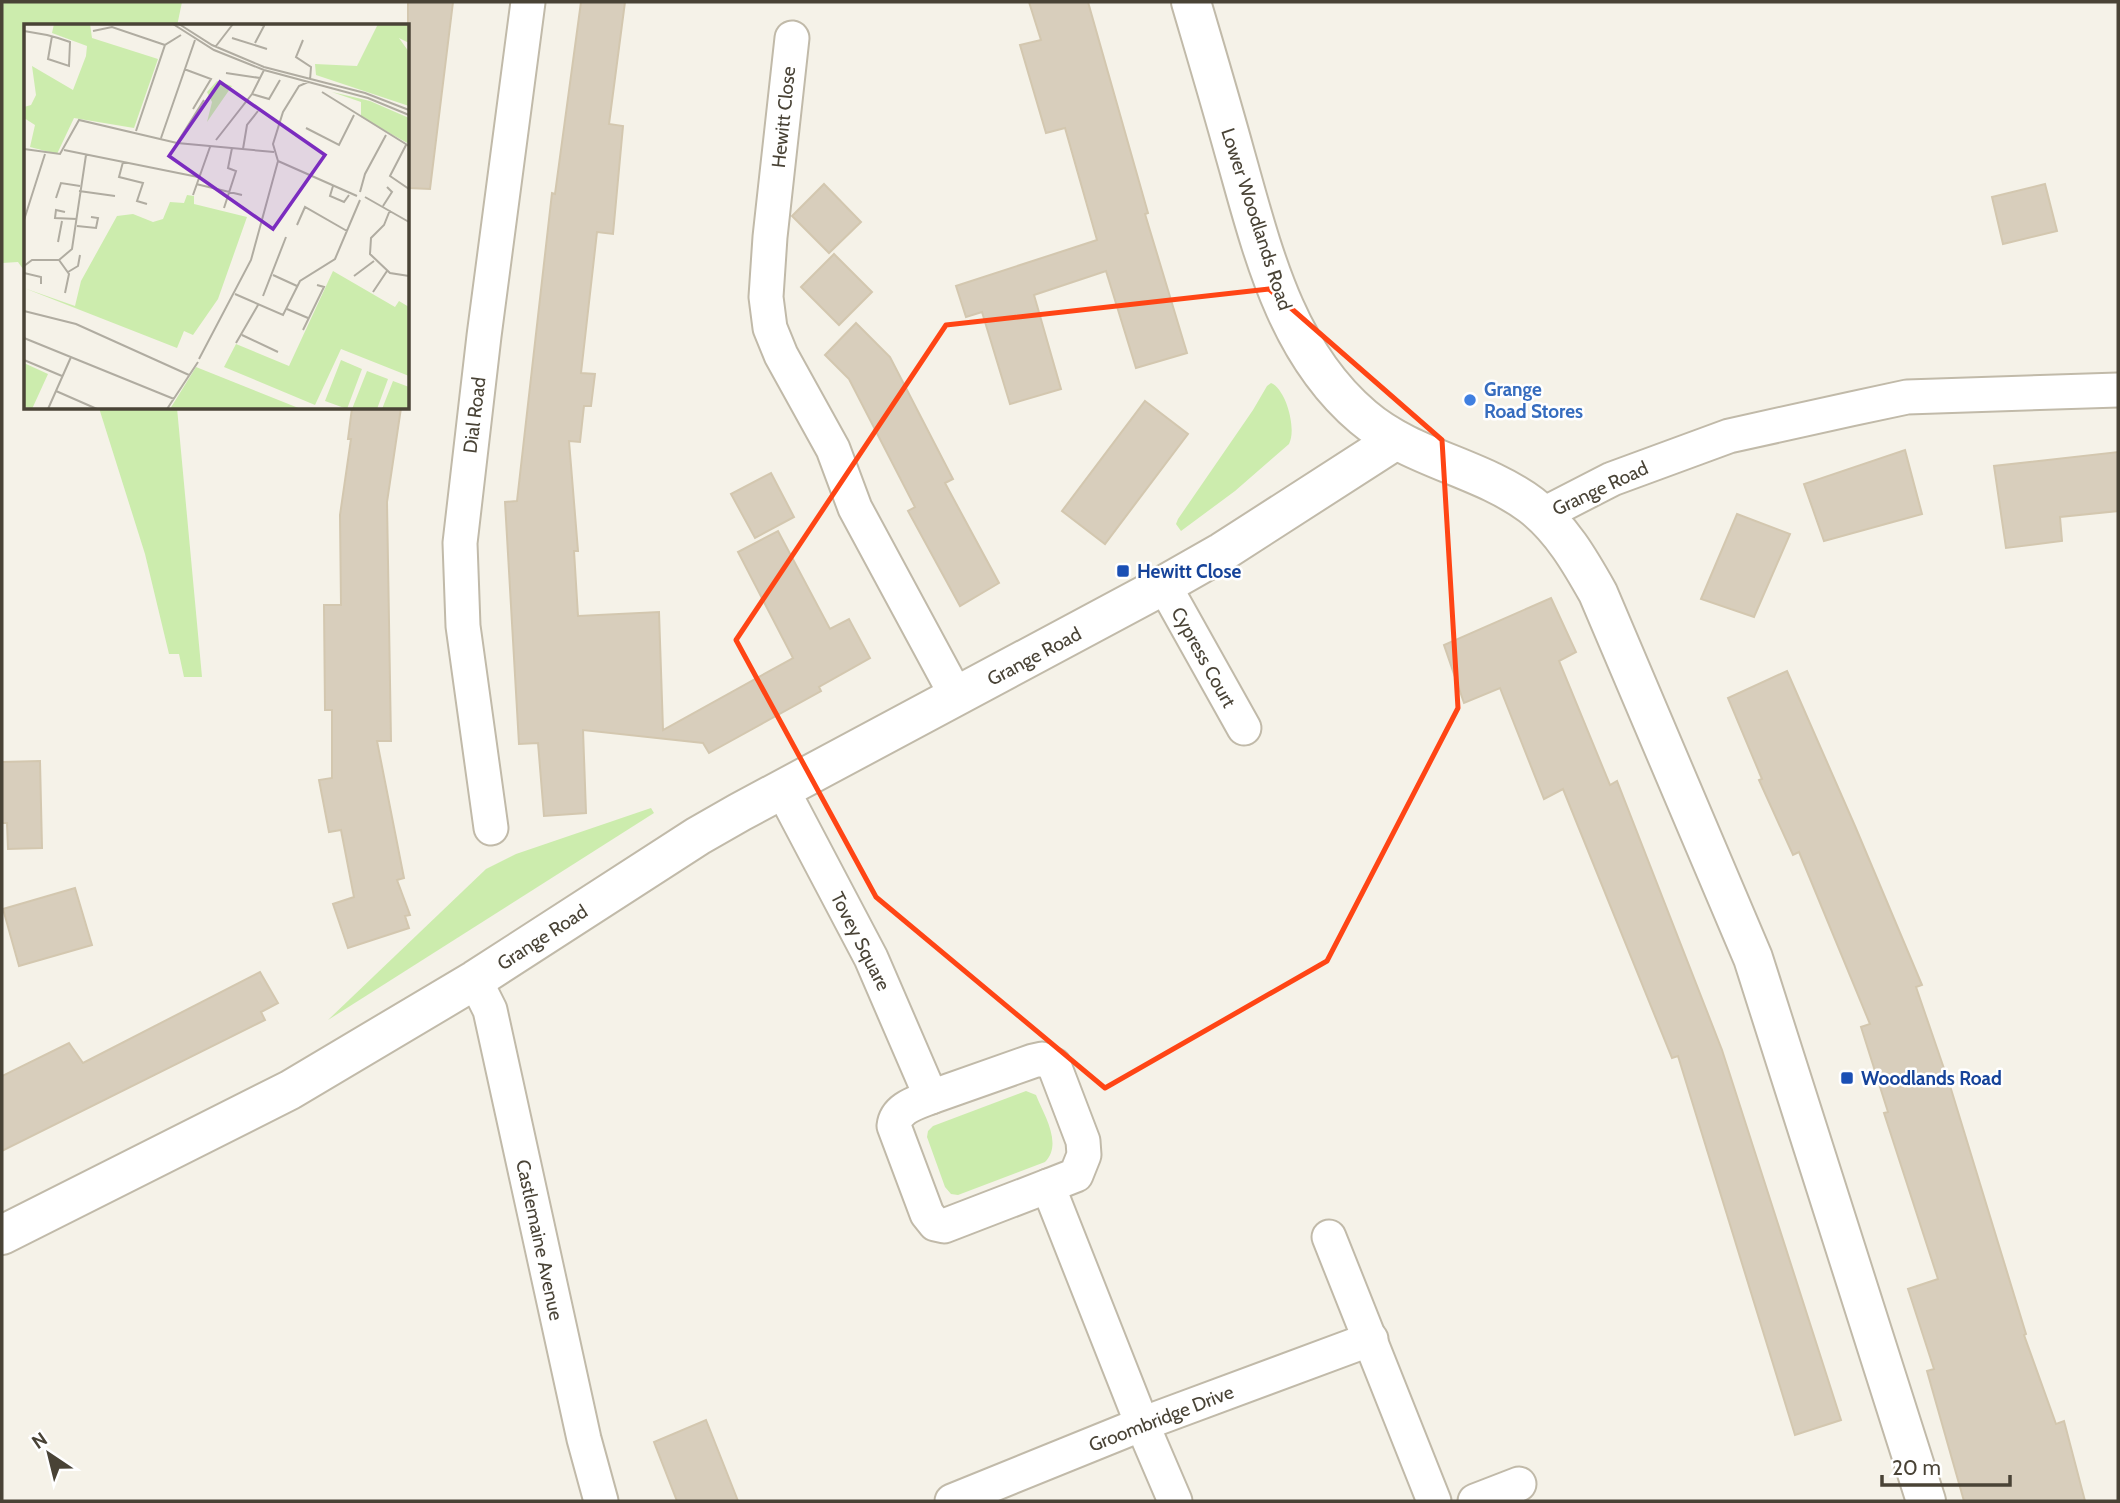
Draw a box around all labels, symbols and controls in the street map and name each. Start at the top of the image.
inset map [24,24,410,410]
street label: Hewitt Close [767,65,800,169]
street label: Lower Woodlands Road [1216,125,1297,313]
street label: Dial Road [458,376,491,455]
place label: Grange Road Stores [1484,378,1583,423]
marker: Grange Road Stores [1462,392,1478,408]
street label: Grange Road [1549,456,1652,521]
place label: Hewitt Close [1137,560,1241,583]
marker: Hewitt Close [1115,563,1131,579]
street label: Cypress Court [1166,603,1241,712]
street label: Grange Road [983,622,1085,691]
street label: Tovey Square [826,888,895,995]
street label: Grange Road [493,900,592,975]
place label: Woodlands Road [1861,1067,2002,1090]
marker: Woodlands Road [1839,1070,1855,1086]
street label: Castlemaine Avenue [511,1158,568,1323]
street label: Groombridge Drive [1086,1380,1237,1457]
north arrow [14,1419,84,1489]
text: N [27,1427,52,1454]
scale bar [1882,1444,2010,1488]
text: 20 m [1892,1455,1941,1480]

